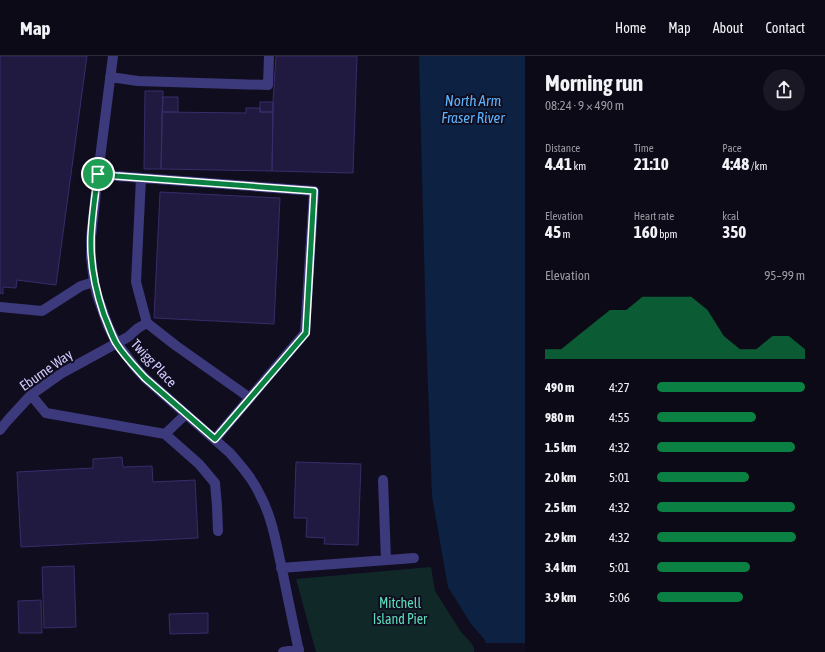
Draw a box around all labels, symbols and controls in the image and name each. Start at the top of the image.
text: Map [20,17,51,39]
text: Home [615,20,646,36]
text: Map [668,20,691,36]
text: About [713,20,744,36]
text: Contact [766,20,805,36]
button: share [763,69,805,111]
text: Morning run [545,70,643,96]
water label: North Arm Fraser River [441,92,505,126]
text: 08:24 · 9 × 490 m [545,98,624,113]
text: Distance [545,142,580,154]
text: Time [634,142,654,154]
text: Pace [722,142,742,154]
text: 4.41 [545,154,572,174]
text: 21:10 [634,154,669,174]
text: 4:48 [722,154,749,174]
pin [81,157,115,191]
text: km [572,160,586,172]
text: /km [749,160,767,172]
icon: arrive [87,163,109,185]
text: Elevation [545,210,583,222]
text: Heart rate [634,210,674,222]
text: kcal [722,210,739,222]
text: 45 [545,222,561,242]
text: 160 [634,222,658,242]
text: 350 [722,222,746,242]
text: m [561,228,570,240]
text: bpm [658,228,678,240]
text: Elevation [545,268,590,283]
text: 95–99 m [764,268,805,283]
street label: Twigg Place [128,336,180,390]
street label: Eburne Way [17,346,76,394]
text: 490 m [545,380,574,395]
text: 4:27 [609,380,630,395]
text: 980 m [545,410,574,425]
text: 4:55 [609,410,630,425]
text: 1.5 km [545,440,576,455]
text: 4:32 [609,440,630,455]
text: 2.0 km [545,470,576,485]
text: 5:01 [609,470,630,485]
text: 2.5 km [545,500,576,515]
text: 4:32 [609,500,630,515]
text: 2.9 km [545,530,576,545]
text: 4:32 [609,530,630,545]
text: 3.4 km [545,560,576,575]
text: 5:01 [609,560,630,575]
text: 3.9 km [545,590,576,605]
text: 5:06 [609,590,630,605]
park label: Mitchell Island Pier [373,595,428,627]

